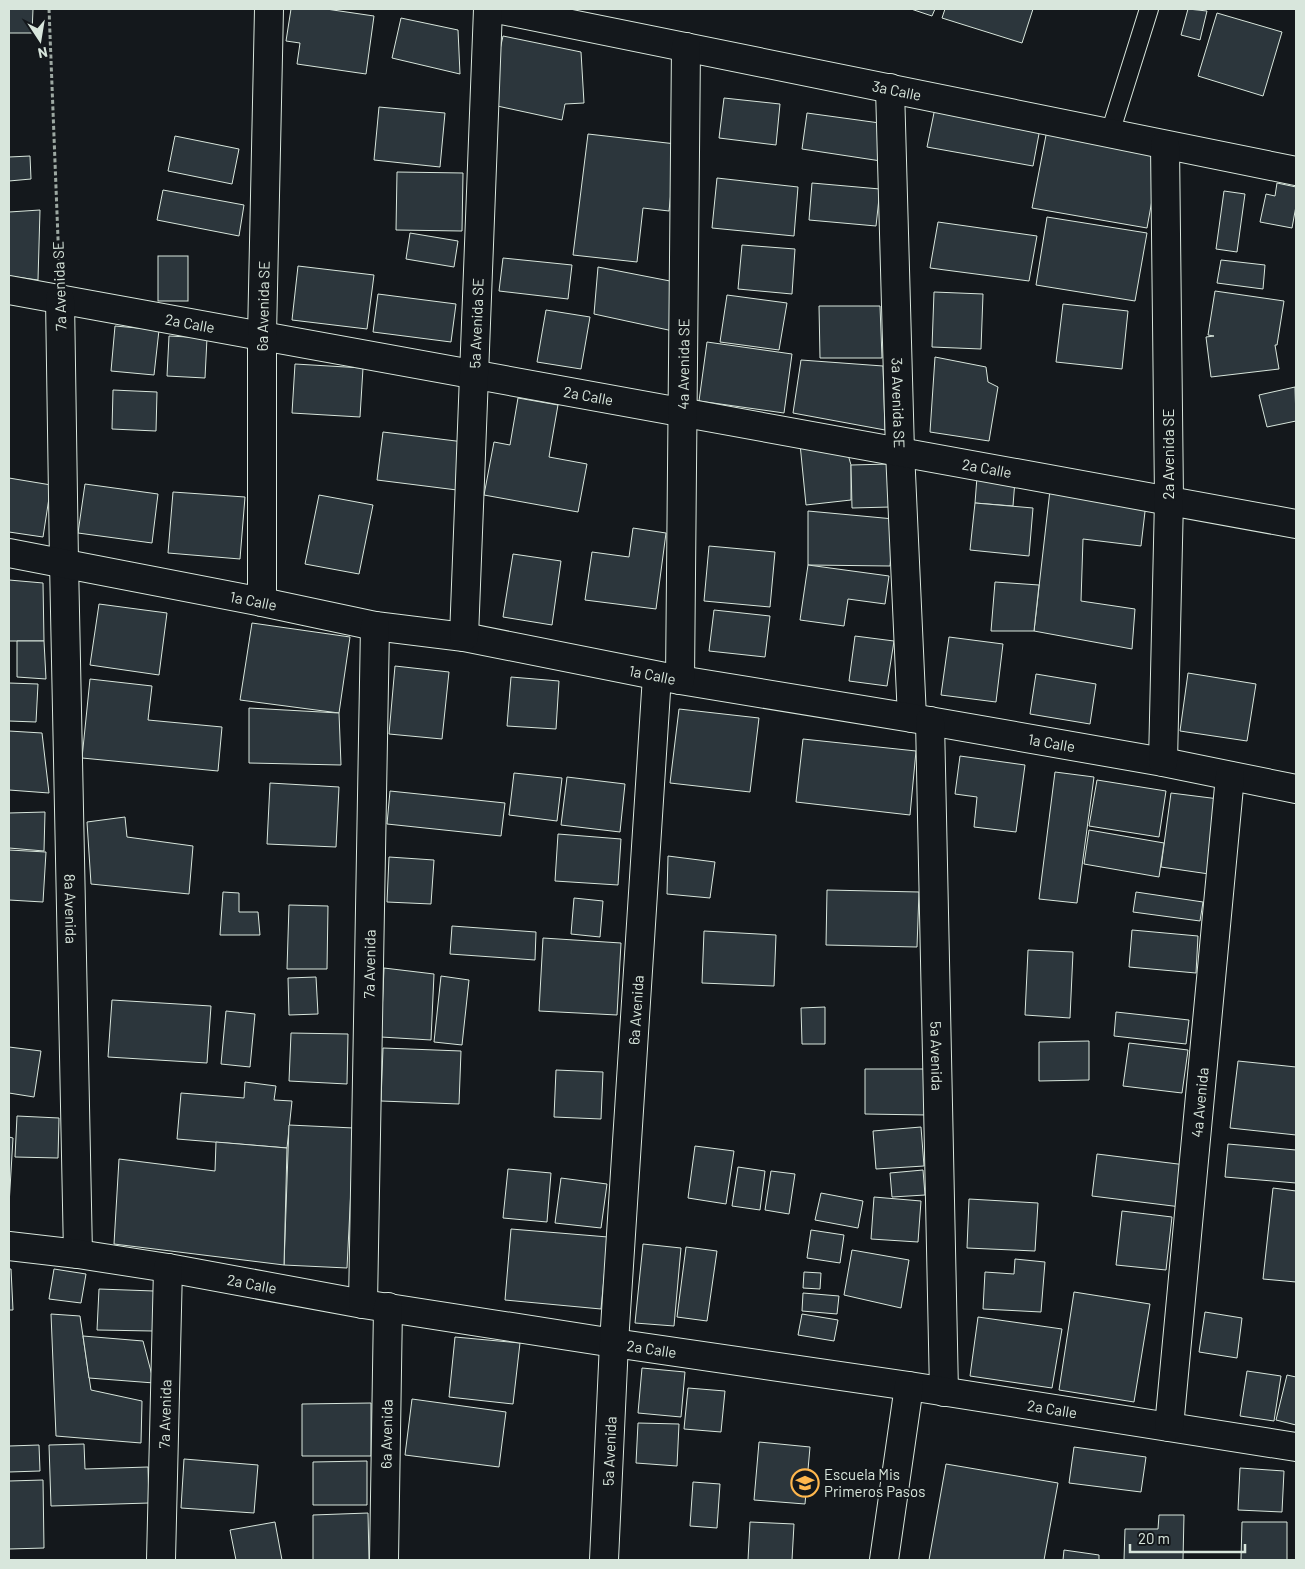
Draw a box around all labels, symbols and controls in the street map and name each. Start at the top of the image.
north arrow [15,15,65,65]
text: N [36,44,49,62]
street label: 3a Calle [871,76,923,104]
street label: 7a Avenida SE [48,241,70,331]
street label: 6a Avenida SE [253,261,273,351]
street label: 5a Avenida SE [465,278,487,369]
street label: 2a Calle [164,310,216,336]
street label: 4a Avenida SE [674,318,692,410]
street label: 3a Avenida SE [888,357,909,448]
street label: 2a Calle [562,382,615,409]
street label: 2a Avenida SE [1159,409,1177,499]
street label: 2a Calle [961,454,1013,481]
street label: 1a Calle [228,587,279,614]
street label: 1a Calle [627,661,677,688]
street label: 1a Calle [1027,730,1077,755]
street label: 8a Avenida [61,874,81,944]
street label: 7a Avenida [359,929,379,999]
street label: 6a Avenida [624,975,647,1045]
street label: 5a Avenida [927,1021,947,1091]
street label: 4a Avenida [1187,1067,1212,1138]
street label: 2a Calle [226,1270,278,1297]
street label: 2a Calle [626,1336,678,1361]
street label: 7a Avenida [155,1379,174,1449]
street label: 2a Calle [1026,1396,1079,1421]
street label: 6a Avenida [376,1399,396,1469]
street label: 5a Avenida [598,1416,620,1486]
place label: Escuela Mis Primeros Pasos [824,1465,925,1500]
school or university icon: Escuela Mis Primeros Pasos [790,1468,820,1498]
scale bar [1130,1522,1245,1554]
text: 20 m [1138,1529,1170,1547]

